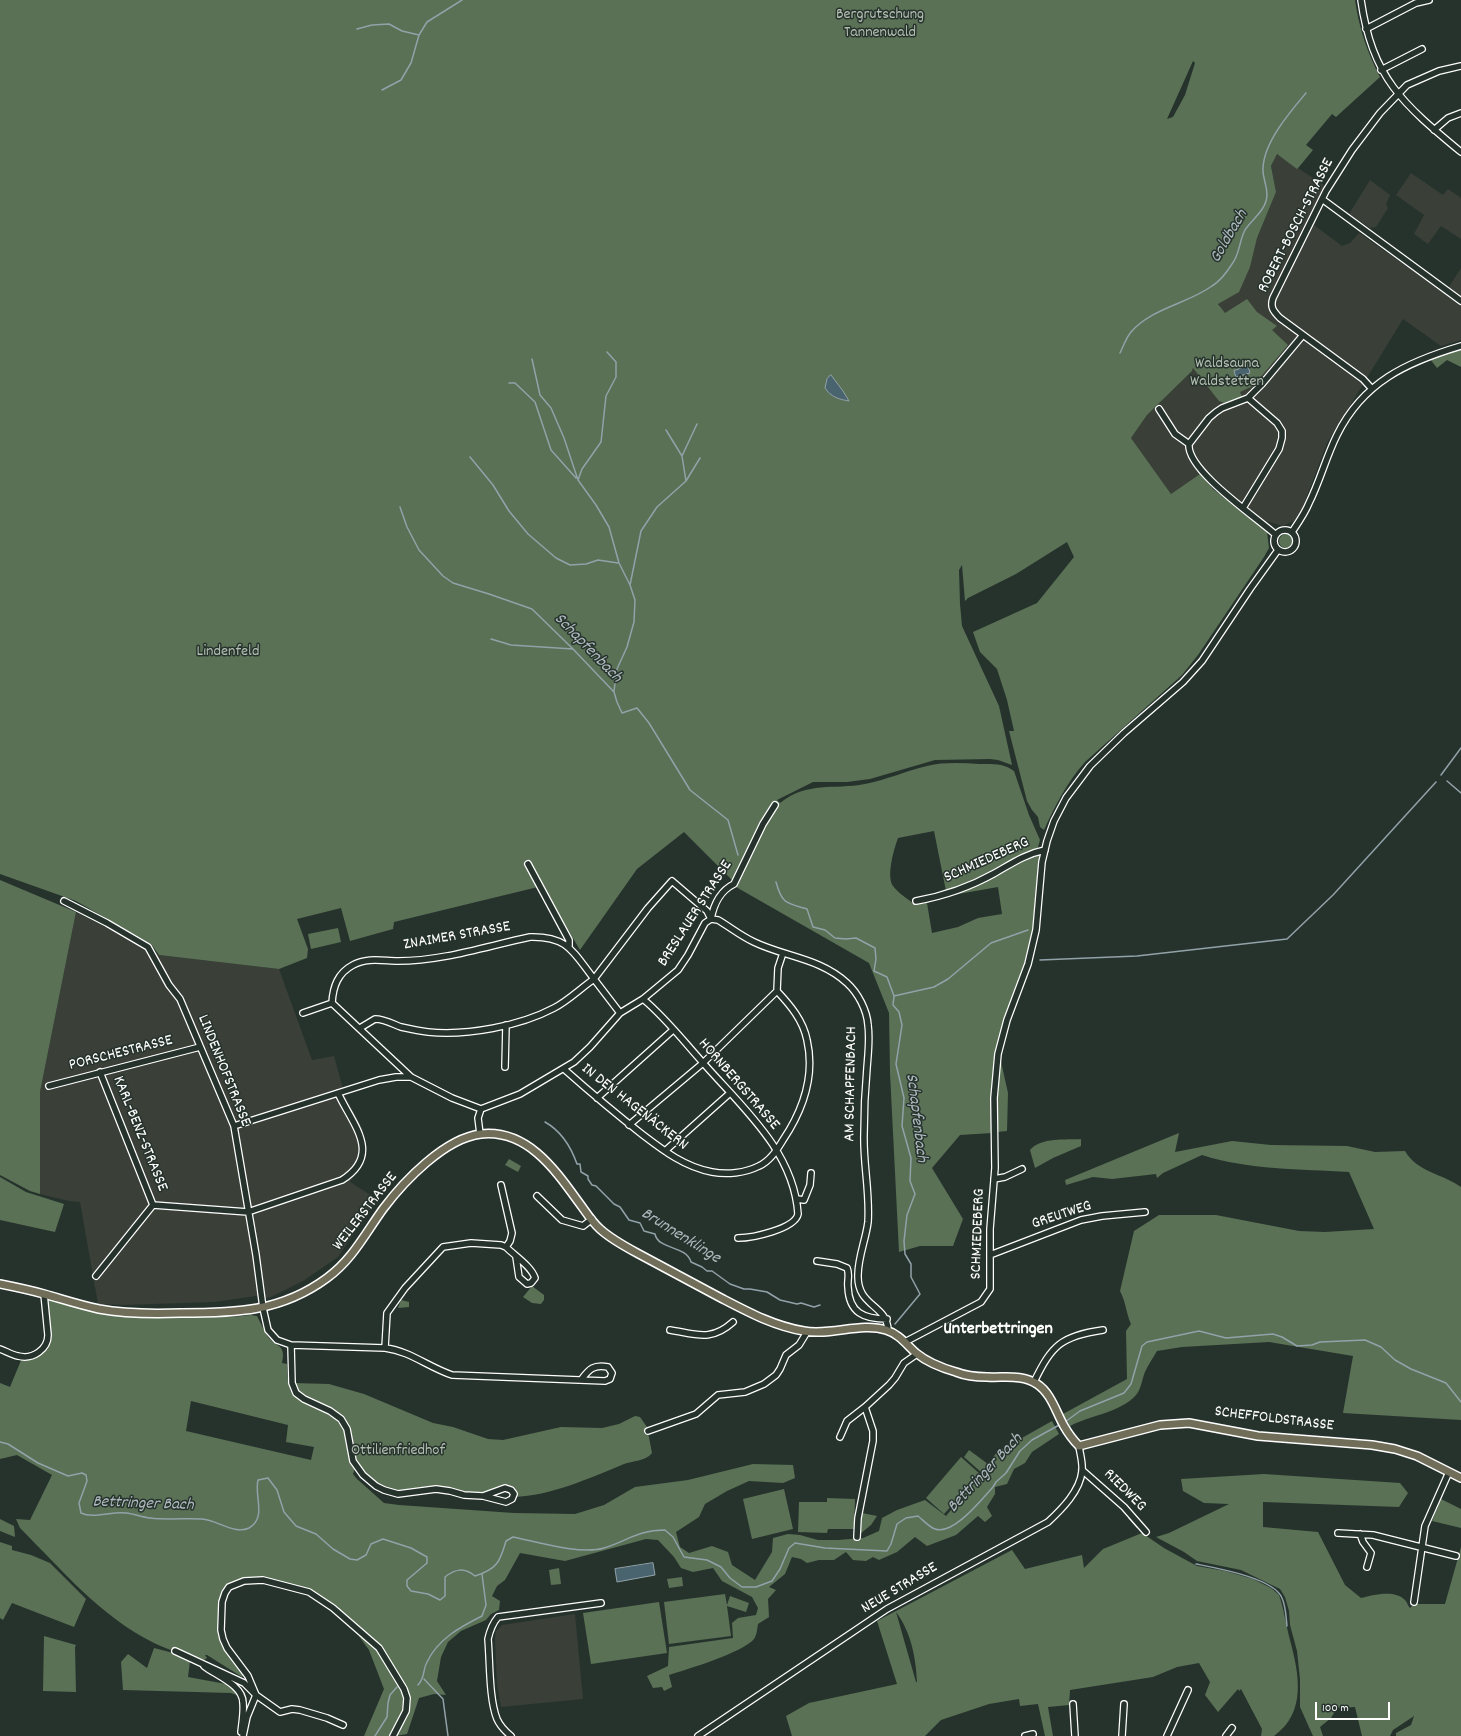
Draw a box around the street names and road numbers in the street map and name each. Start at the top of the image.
street label: ROBERT-BOSCH-STRASSE [1255,156,1339,296]
street label: SCHMIEDEBERG [942,834,1032,888]
street label: BRESLAUER STRASSE [655,857,737,971]
street label: ZNAIMER STRASSE [402,918,512,956]
street label: LINDENHOFSTRASSE [192,1012,254,1130]
street label: AM SCHAPFENBACH [841,1026,863,1142]
street label: PORSCHESTRASSE [67,1032,175,1076]
street label: HORNBERGSTRASSE [693,1035,783,1135]
street label: IN DEN HAGENÄCKERN [577,1060,691,1156]
street label: KARL-BENZ-STRASSE [107,1074,171,1194]
street label: WEILERSTRASSE [329,1169,403,1255]
street label: SCHMIEDEBERG [968,1188,990,1280]
street label: GREUTWEG [1030,1197,1094,1235]
street label: SCHEFFOLDSTRASSE [1213,1403,1335,1437]
street label: RIEDWEG [1099,1466,1149,1516]
street label: NEUE STRASSE [859,1559,941,1619]

